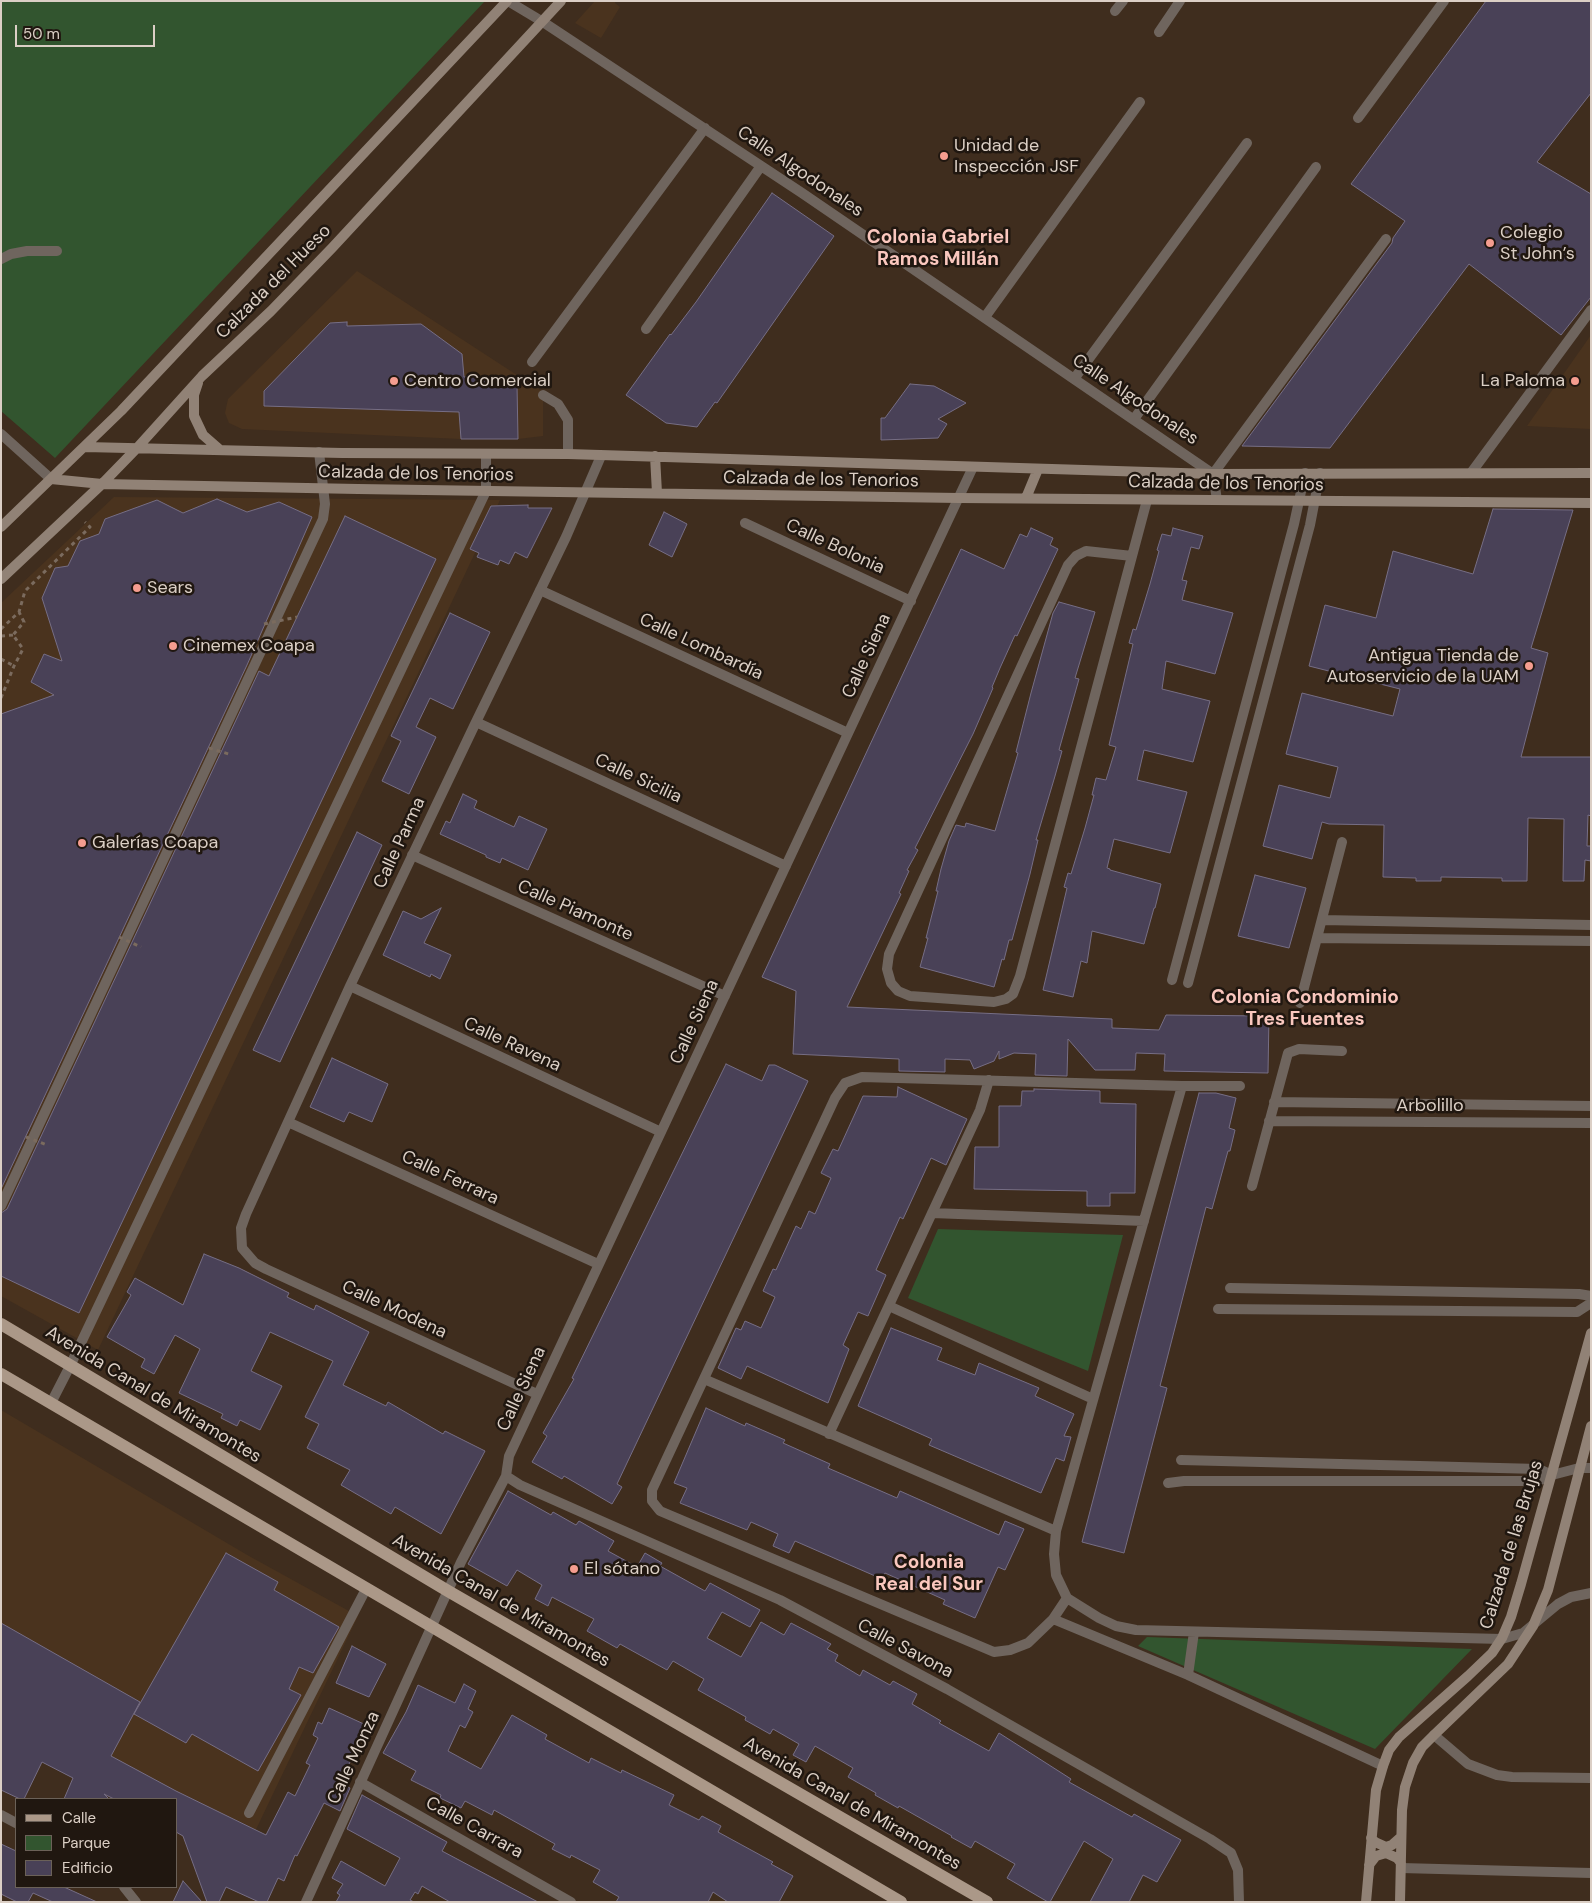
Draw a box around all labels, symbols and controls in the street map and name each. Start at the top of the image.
scale bar [18,15,158,47]
text: 50 m [23,24,60,44]
street label: Calle Algodonales [733,122,867,222]
place label: Unidad de Inspección JSF [954,135,1079,178]
marker: Unidad de Inspección JSF [938,150,950,162]
street label: Calzada del Hueso [212,220,336,344]
place label: Colegio St John’s [1500,222,1575,264]
district label: Colonia Gabriel Ramos Millán [867,227,1009,271]
marker: Colegio St John’s [1484,237,1496,249]
street label: Calle Algodonales [1068,350,1202,450]
place label: Centro Comercial [404,370,551,392]
place label: La Paloma [1481,370,1565,392]
marker: Centro Comercial [388,375,400,387]
marker: La Paloma [1569,375,1581,387]
street label: Calzada de los Tenorios [318,461,514,487]
street label: Calzada de los Tenorios [723,467,919,493]
street label: Calzada de los Tenorios [1128,471,1324,497]
street label: Calle Bolonia [782,515,888,579]
place label: Sears [147,577,193,599]
marker: Sears [131,582,143,594]
street label: Calle Lombardía [636,609,766,685]
street label: Calle Siena [838,610,896,702]
place label: Cinemex Coapa [183,635,315,657]
marker: Cinemex Coapa [167,640,179,652]
place label: Antigua Tienda de Autoservicio de la UAM [1326,645,1519,688]
marker: Antigua Tienda de Autoservicio de la UAM [1523,660,1535,672]
street label: Calle Sicilia [591,750,685,808]
street label: Calle Parma [369,794,431,892]
place label: Galerías Coapa [92,832,218,854]
marker: Galerías Coapa [76,837,88,849]
street label: Calle Piamonte [514,876,636,946]
street label: Calle Siena [666,976,724,1068]
district label: Colonia Condominio Tres Fuentes [1211,987,1399,1031]
street label: Calle Ravena [460,1013,564,1077]
street label: Arbolillo [1396,1095,1464,1117]
street label: Calle Ferrara [398,1146,502,1210]
street label: Calle Modena [338,1276,450,1344]
street label: Avenida Canal de Miramontes [41,1322,265,1468]
street label: Calle Siena [493,1343,551,1435]
street label: Calzada de las Brujas [1476,1458,1548,1632]
street label: Avenida Canal de Miramontes [388,1530,614,1672]
district label: Colonia Real del Sur [875,1552,983,1596]
place label: El sótano [584,1558,660,1580]
marker: El sótano [568,1563,580,1575]
street label: Calle Savona [853,1615,957,1683]
street label: Calle Monza [323,1708,385,1808]
street label: Avenida Canal de Miramontes [739,1733,965,1875]
street label: Calle Carrara [422,1792,526,1864]
legend [15,1798,178,1888]
text: Calle [62,1808,96,1828]
text: Parque [62,1833,110,1853]
text: Edificio [62,1858,113,1878]

